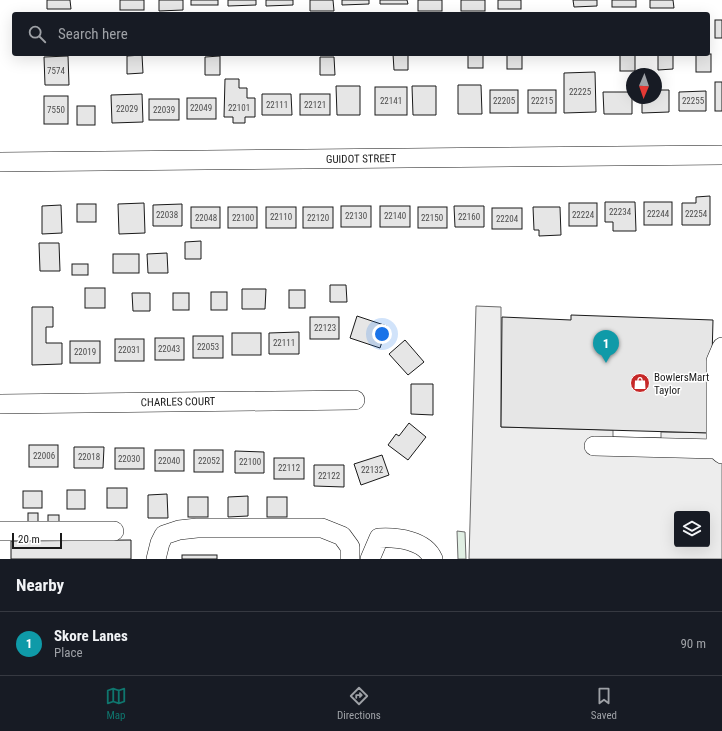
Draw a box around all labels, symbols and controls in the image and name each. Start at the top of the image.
search box [12,12,710,56]
icon: search [26,23,48,45]
text: Search here [58,25,128,43]
house number: 7574 [47,66,65,76]
north arrow [626,68,662,104]
house number: 22225 [569,87,592,97]
house number: 22141 [380,96,402,106]
house number: 22205 [493,96,516,106]
house number: 22215 [531,96,554,106]
house number: 22255 [682,96,705,106]
house number: 22111 [266,100,288,110]
house number: 22121 [304,100,326,110]
house number: 22049 [190,103,212,113]
house number: 22101 [228,103,250,113]
house number: 22029 [116,104,138,114]
house number: 7550 [47,105,65,115]
house number: 22039 [153,105,175,115]
street label: GUIDOT STREET [326,152,397,166]
house number: 22234 [609,207,632,217]
house number: 22244 [647,209,670,219]
house number: 22254 [685,209,708,219]
house number: 22038 [156,210,178,220]
house number: 22224 [572,210,595,220]
house number: 22130 [345,211,367,221]
house number: 22140 [384,211,406,221]
house number: 22110 [270,212,292,222]
house number: 22160 [458,212,480,222]
house number: 22048 [195,213,217,223]
house number: 22100 [232,213,254,223]
house number: 22120 [307,213,329,223]
house number: 22150 [421,213,443,223]
house number: 22204 [496,214,519,224]
house number: 22123 [314,323,336,333]
your location [372,324,392,344]
pin: 1 [593,330,619,363]
house number: 22111 [273,338,295,348]
house number: 22053 [197,342,219,352]
house number: 22043 [158,344,180,354]
house number: 22031 [118,345,140,355]
house number: 22019 [74,347,96,357]
place label: BowlersMart Taylor [654,371,709,397]
shop icon: BowlersMart Taylor [629,372,651,394]
street label: CHARLES COURT [141,395,216,409]
house number: 22006 [33,451,55,461]
house number: 22018 [78,452,100,462]
house number: 22030 [118,454,140,464]
house number: 22040 [158,456,180,466]
house number: 22052 [198,456,221,466]
house number: 22100 [239,457,261,467]
house number: 22112 [278,463,301,473]
house number: 22132 [361,465,384,475]
house number: 22122 [318,471,341,481]
map controls [674,511,710,547]
button: layers [674,511,710,547]
scale bar [12,531,62,550]
text: 20 m [18,533,40,546]
text: Nearby [16,575,64,595]
text: Skore Lanes [54,627,128,645]
text: 1 [26,636,32,651]
text: 90 m [680,636,706,651]
text: Place [54,645,83,660]
tab: Map [105,685,127,722]
tab: Directions [337,685,381,722]
tab: Saved [591,685,617,722]

